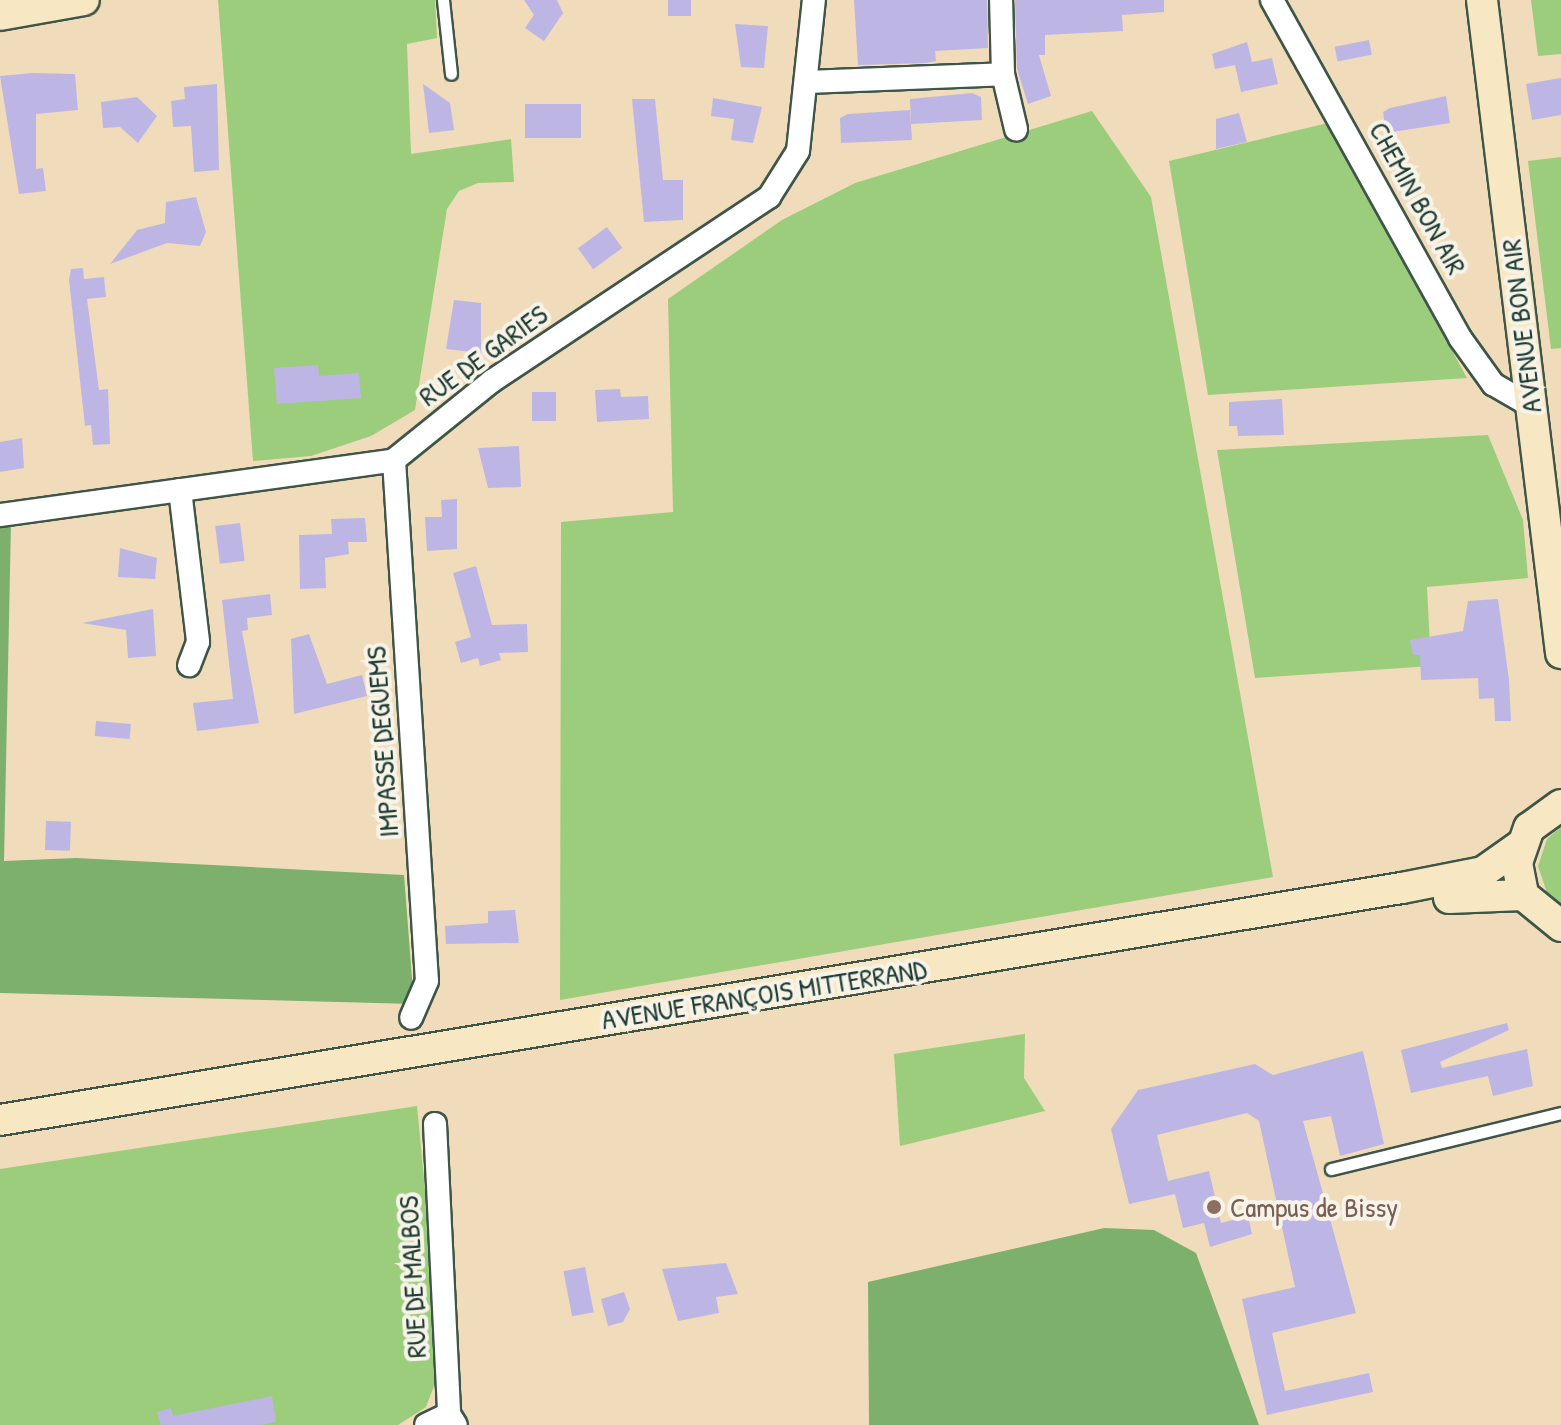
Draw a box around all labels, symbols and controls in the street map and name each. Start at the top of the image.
street label: CHEMIN BON AIR [1362,116,1474,280]
street label: AVENUE BON AIR [1494,237,1548,415]
street label: RUE DE GARIES [412,297,554,413]
street label: IMPASSE DEGUEMS [359,645,405,839]
street label: AVENUE FRANÇOIS MITTERRAND [599,952,929,1036]
place label: Campus de Bissy [1230,1190,1398,1224]
street label: RUE DE MALBOS [391,1195,433,1359]
marker: Campus de Bissy [1205,1198,1223,1216]

